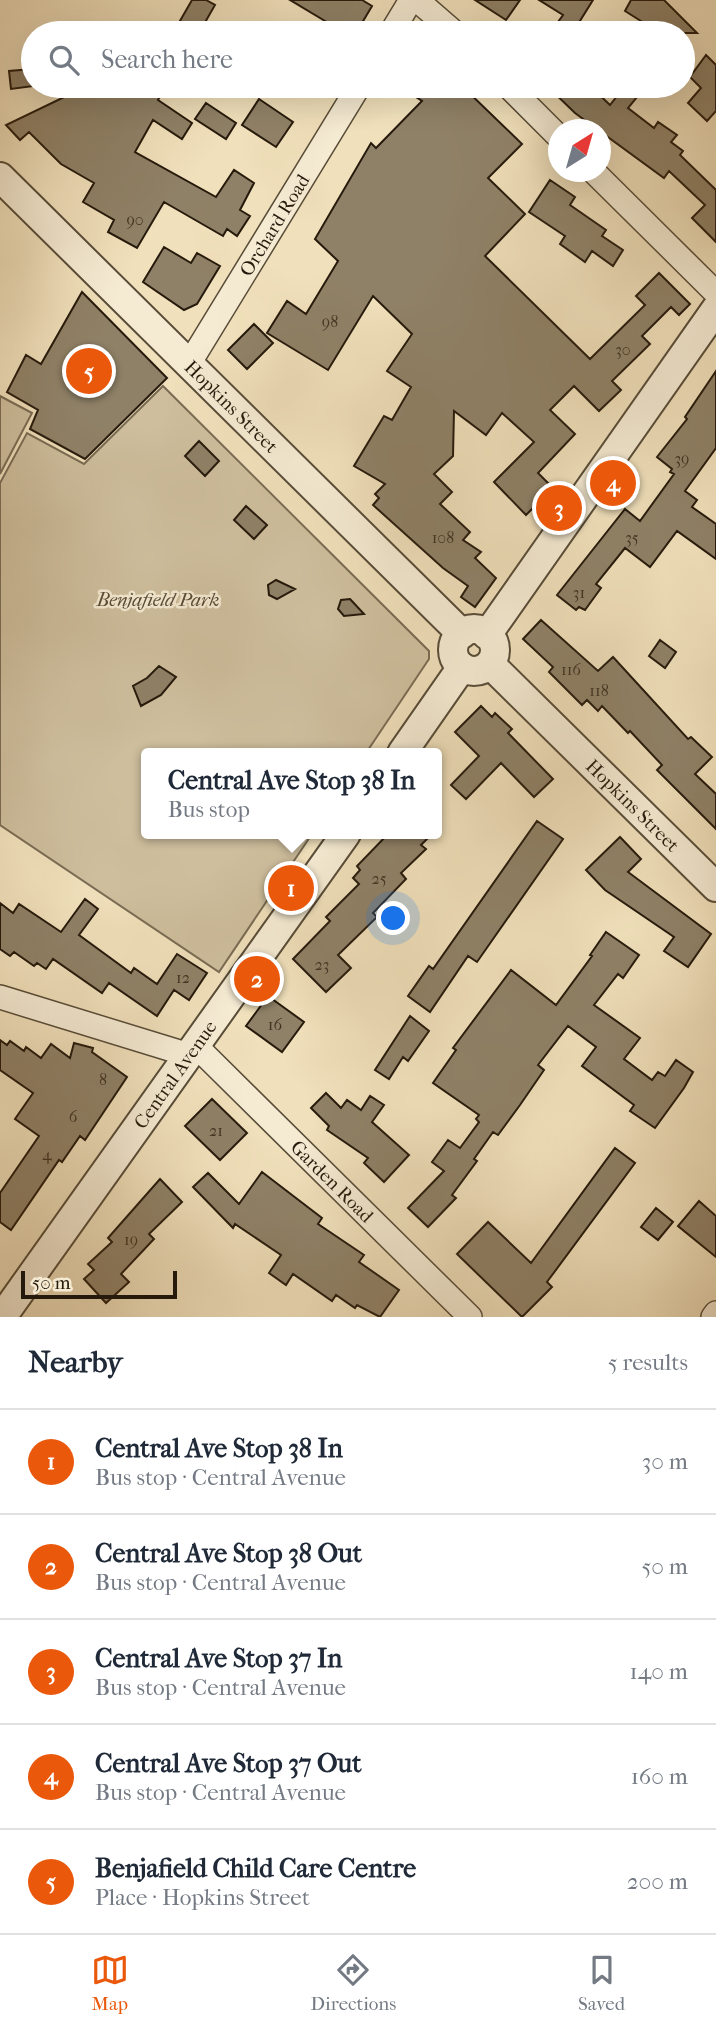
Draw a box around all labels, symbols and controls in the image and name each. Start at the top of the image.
search box [21,21,695,98]
icon: search [45,41,83,79]
text: Search here [101,44,233,75]
north arrow [548,119,611,182]
street label: Orchard Road [235,170,315,280]
house number: 90 [126,210,144,229]
house number: 98 [322,312,338,331]
house number: 30 [615,340,631,359]
pin: 5 [66,345,112,397]
street label: Hopkins Street [180,356,282,458]
house number: 39 [675,449,689,468]
pin: 4 [590,457,636,509]
pin: 3 [536,482,582,534]
house number: 108 [432,528,454,547]
house number: 35 [625,528,639,547]
house number: 31 [573,583,585,602]
park label: Benjafield Park [96,589,219,611]
house number: 116 [561,660,581,679]
house number: 118 [589,681,609,700]
popup [141,748,442,839]
street label: Hopkins Street [581,755,684,857]
text: Central Ave Stop 38 In [168,765,415,796]
text: Bus stop [168,796,250,823]
pin: 1 [268,862,314,914]
house number: 25 [371,869,387,888]
your location [376,901,410,935]
pin: 2 [234,953,280,1005]
house number: 23 [315,955,329,974]
house number: 12 [176,968,190,987]
house number: 16 [268,1015,282,1034]
street label: Central Avenue [130,1017,222,1133]
house number: 8 [99,1070,107,1089]
house number: 6 [69,1107,78,1126]
house number: 21 [209,1121,223,1140]
street label: Garden Road [286,1136,378,1228]
house number: 4 [42,1145,52,1164]
house number: 19 [124,1230,138,1249]
scale bar [21,1268,177,1300]
text: 50 m [32,1272,71,1294]
text: Nearby [28,1345,123,1380]
text: 5 results [608,1349,688,1376]
text: Central Ave Stop 38 In [95,1433,343,1464]
text: 1 [47,1448,55,1475]
text: 30 m [642,1448,688,1475]
text: Bus stop · Central Avenue [95,1464,346,1491]
text: Central Ave Stop 38 Out [95,1538,362,1569]
text: 2 [45,1553,57,1580]
text: 50 m [641,1553,688,1580]
text: Bus stop · Central Avenue [95,1569,346,1596]
text: Central Ave Stop 37 In [95,1643,342,1674]
text: 3 [46,1658,56,1685]
text: 140 m [629,1658,688,1685]
text: Bus stop · Central Avenue [95,1674,346,1701]
text: Central Ave Stop 37 Out [95,1748,362,1779]
text: 4 [44,1763,58,1790]
text: 160 m [631,1763,688,1790]
text: Bus stop · Central Avenue [95,1779,346,1806]
text: Benjafield Child Care Centre [95,1853,416,1884]
text: 5 [46,1868,56,1895]
text: 200 m [627,1868,688,1895]
text: Place · Hopkins Street [95,1884,310,1911]
tab: Map [91,1951,129,2015]
tab: Directions [311,1951,396,2015]
tab: Saved [578,1951,625,2015]

